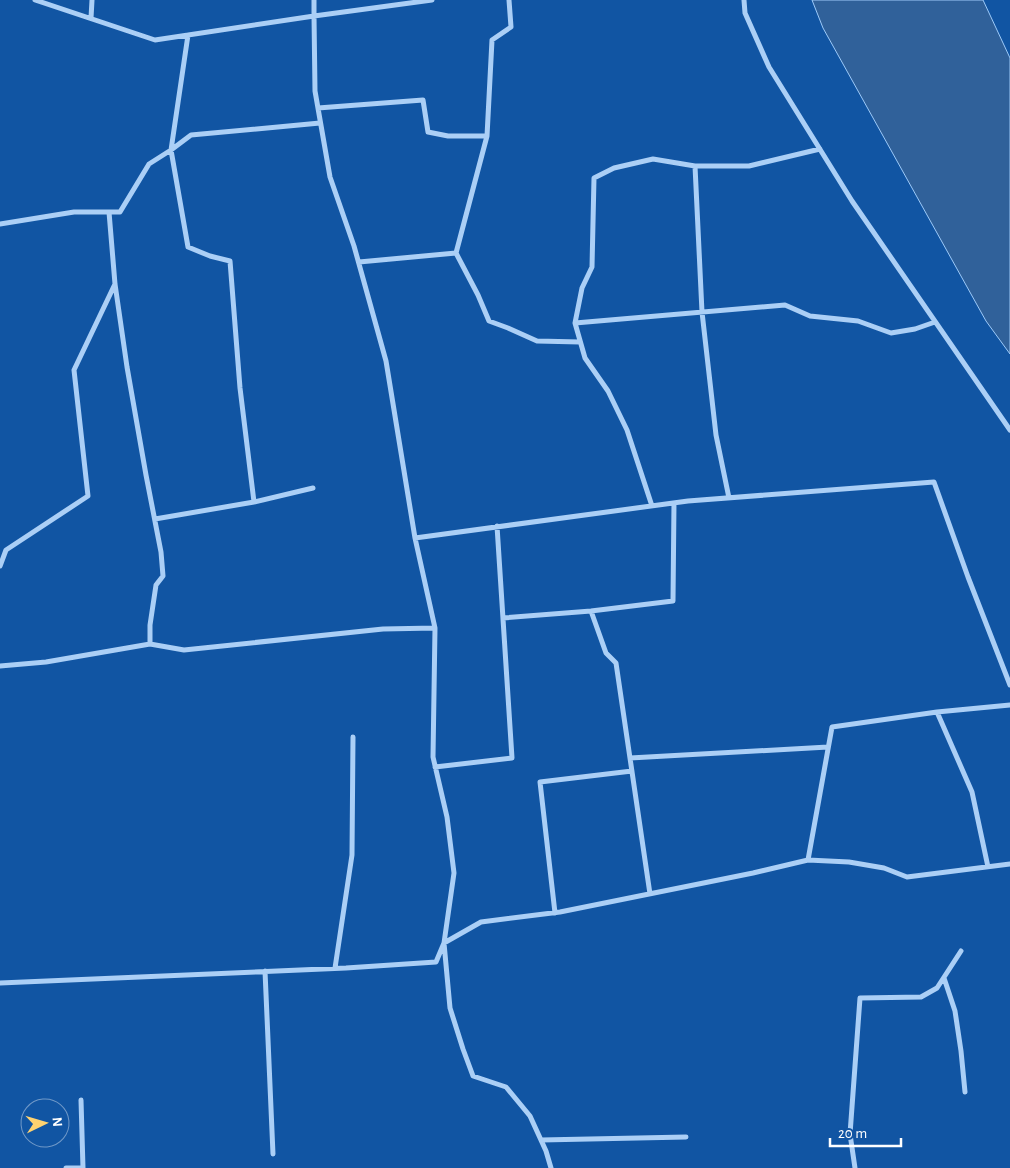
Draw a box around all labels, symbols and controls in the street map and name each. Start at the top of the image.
north arrow [20,1098,70,1148]
text: N [50,1116,64,1127]
scale bar [830,1116,901,1148]
text: 20 m [838,1126,867,1141]

